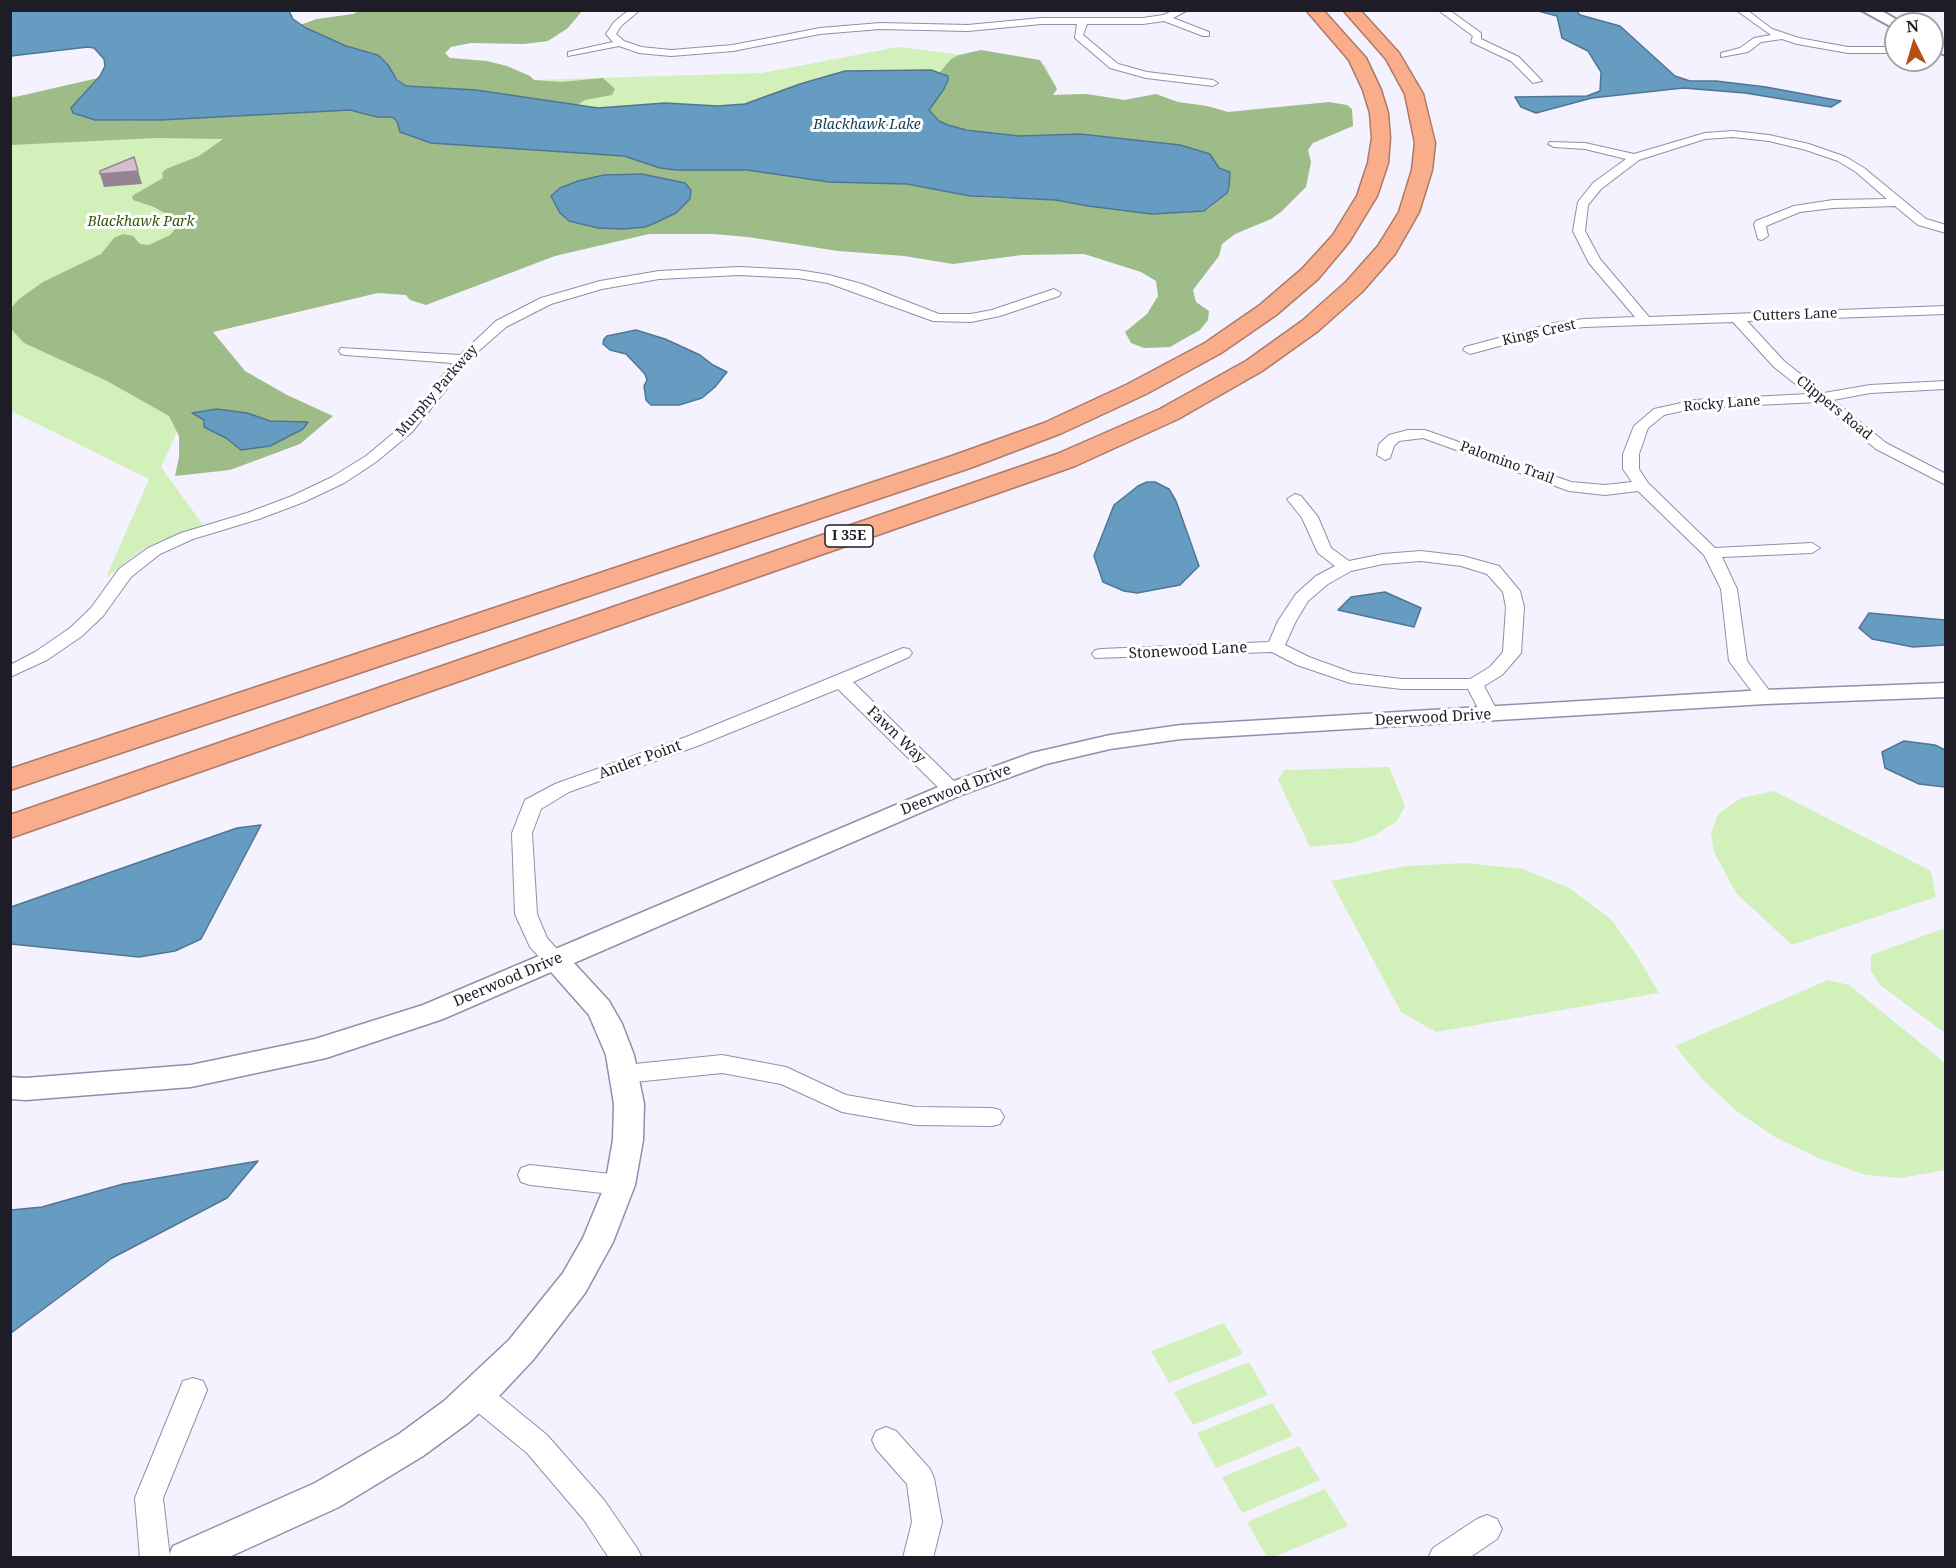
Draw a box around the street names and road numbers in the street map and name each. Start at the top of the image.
street label: Cutters Lane [1752,305,1838,325]
street label: Kings Crest [1501,316,1577,350]
street label: Murphy Parkway [393,342,481,440]
street label: Clippers Road [1793,372,1875,444]
street label: Rocky Lane [1683,392,1761,416]
street label: Palomino Trail [1458,438,1556,488]
road number: I 35E [825,525,873,547]
street label: Stonewood Lane [1128,639,1248,663]
street label: Fawn Way [863,703,929,767]
street label: Deerwood Drive [1374,706,1492,730]
street label: Antler Point [596,737,684,783]
street label: Deerwood Drive [898,761,1014,819]
street label: Deerwood Drive [451,949,565,1011]

